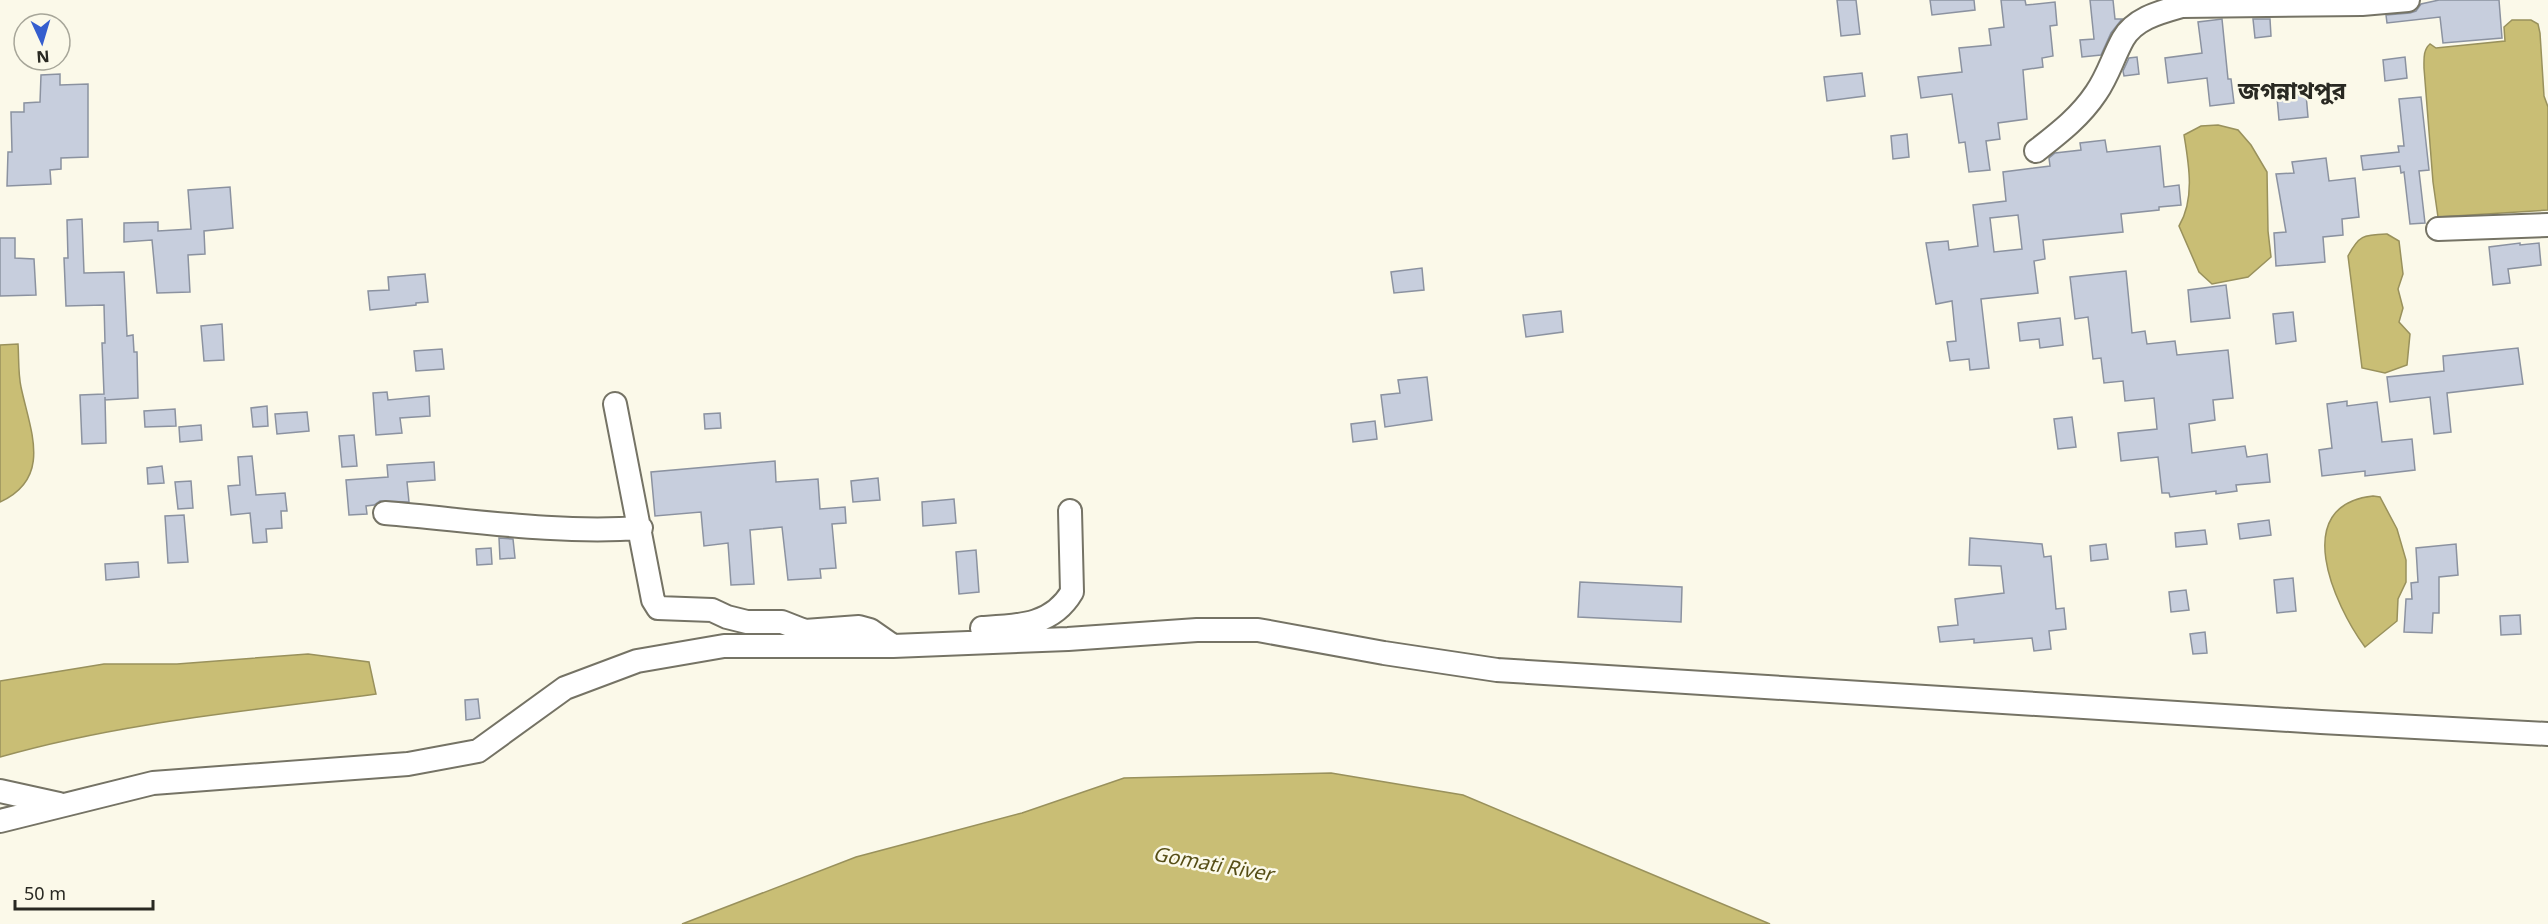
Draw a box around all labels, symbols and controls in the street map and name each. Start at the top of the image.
north arrow [12,12,72,72]
text: N [36,44,50,66]
district label: জগন্নাথপুর [2237,77,2347,109]
water label: Gomati River [1151,843,1277,890]
scale bar [15,873,153,911]
text: 50 m [24,883,66,907]

